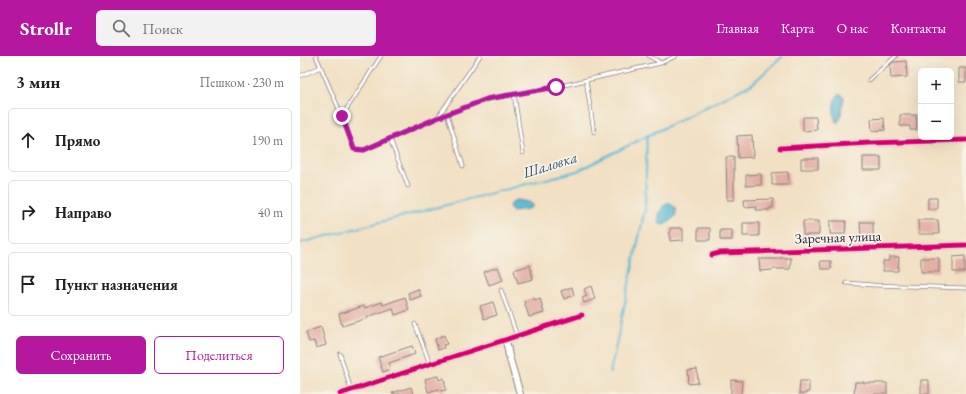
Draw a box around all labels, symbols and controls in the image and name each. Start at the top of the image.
search box [96,10,376,46]
text: Strollr [20,16,72,41]
icon: search [110,17,132,39]
text: Поиск [142,19,183,38]
text: Главная [716,19,759,37]
text: Карта [781,19,814,37]
text: О нас [836,19,868,37]
text: Контакты [890,19,946,37]
map controls [918,68,954,140]
button: + [918,68,954,104]
text: 3 мин [16,71,60,93]
text: Пешком · 230 m [200,74,284,91]
route start [547,78,565,96]
button: − [918,104,954,140]
route end [333,107,351,125]
icon: ahead [17,129,39,151]
text: Прямо [55,131,100,150]
text: 190 m [252,132,283,149]
water label: Шаловка [519,147,579,182]
icon: right [17,201,39,223]
text: Направо [55,203,112,222]
text: 40 m [258,204,283,221]
street label: Заречная улица [795,226,882,248]
icon: arrive [17,273,39,295]
text: Пункт назначения [55,275,178,294]
button: Сохранить [16,336,146,374]
button: Поделиться [154,336,284,374]

